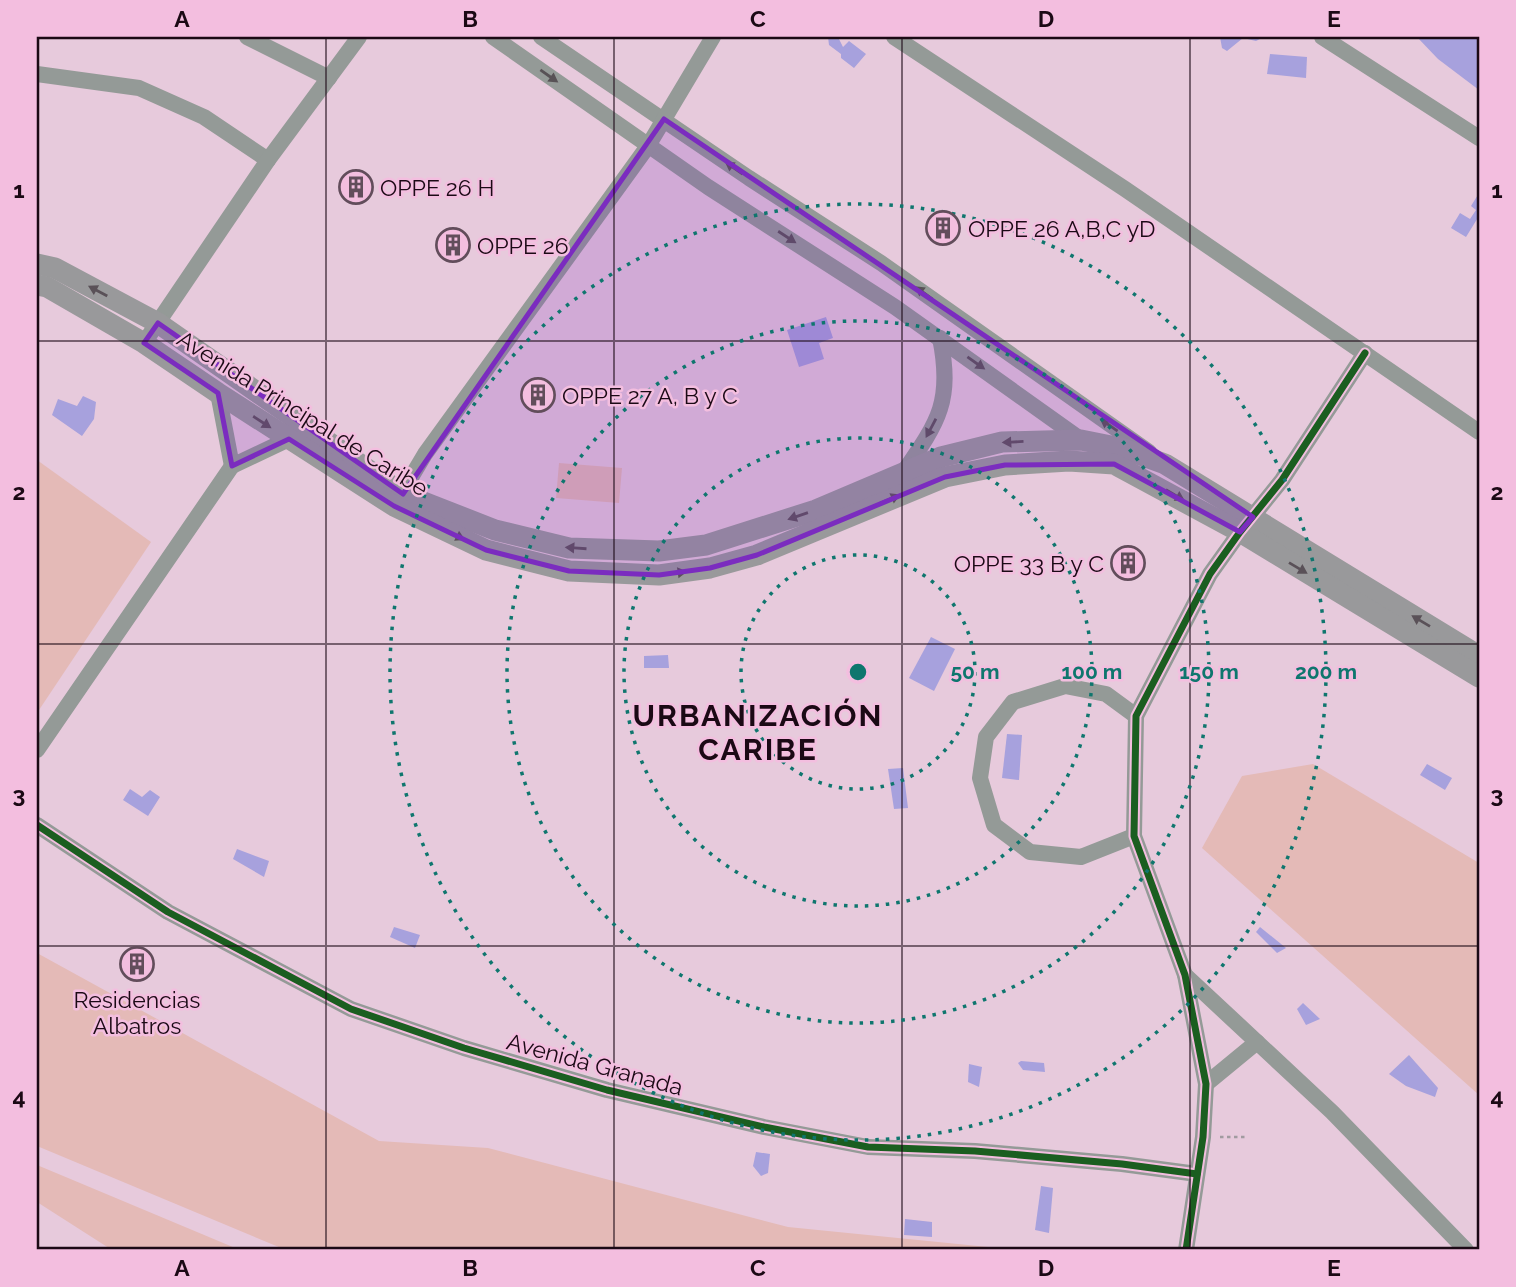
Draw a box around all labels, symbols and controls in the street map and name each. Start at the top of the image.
text: A [174,5,190,32]
text: B [462,5,478,32]
text: C [750,5,766,32]
text: D [1038,5,1054,32]
text: E [1327,5,1341,32]
one-way arrow [540,69,558,83]
one-way arrow [725,161,743,175]
building icon: OPPE 26 H [337,168,375,206]
place label: OPPE 26 H [380,174,494,201]
text: 1 [13,176,25,203]
text: 1 [1491,176,1503,203]
building icon: OPPE 26 A,B,C yD [924,209,962,247]
place label: OPPE 26 A,B,C yD [968,215,1156,242]
building icon: OPPE 26 [434,226,472,264]
one-way arrow [777,230,796,243]
place label: OPPE 26 [477,232,569,259]
one-way arrow [88,286,108,298]
one-way arrow [915,287,933,301]
street label: Avenida Principal de Caribe [173,325,433,501]
one-way arrow [967,356,985,370]
building icon: OPPE 27 A, B y C [519,376,557,414]
place label: OPPE 27 A, B y C [562,382,738,409]
one-way arrow [253,415,271,429]
one-way arrow [926,418,937,438]
one-way arrow [1100,418,1118,432]
one-way arrow [1001,437,1023,448]
text: 2 [13,478,25,505]
text: 2 [1491,478,1503,505]
one-way arrow [1165,489,1184,501]
one-way arrow [880,494,901,505]
one-way arrow [788,511,809,522]
one-way arrow [445,530,465,541]
one-way arrow [565,542,587,553]
building icon: OPPE 33 B y C [1109,544,1147,582]
place label: OPPE 33 B y C [954,550,1104,577]
one-way arrow [1288,561,1308,574]
one-way arrow [665,567,687,578]
one-way arrow [1411,614,1430,627]
text: 50 m [950,659,1000,684]
text: 100 m [1062,659,1122,684]
text: 150 m [1179,659,1239,684]
text: 200 m [1295,659,1357,684]
centre of rings [846,660,870,684]
district label: URBANIZACIÓN CARIBE [633,698,883,767]
text: 3 [13,781,25,808]
text: 3 [1491,781,1503,808]
building icon: Residencias Albatros [118,945,156,983]
place label: Residencias Albatros [74,986,200,1039]
street label: Avenida Granada [504,1028,686,1100]
text: 4 [12,1083,26,1110]
text: 4 [1490,1083,1504,1110]
text: A [174,1254,190,1281]
text: B [462,1254,478,1281]
text: C [750,1254,766,1281]
text: D [1038,1254,1054,1281]
text: E [1327,1254,1341,1281]

